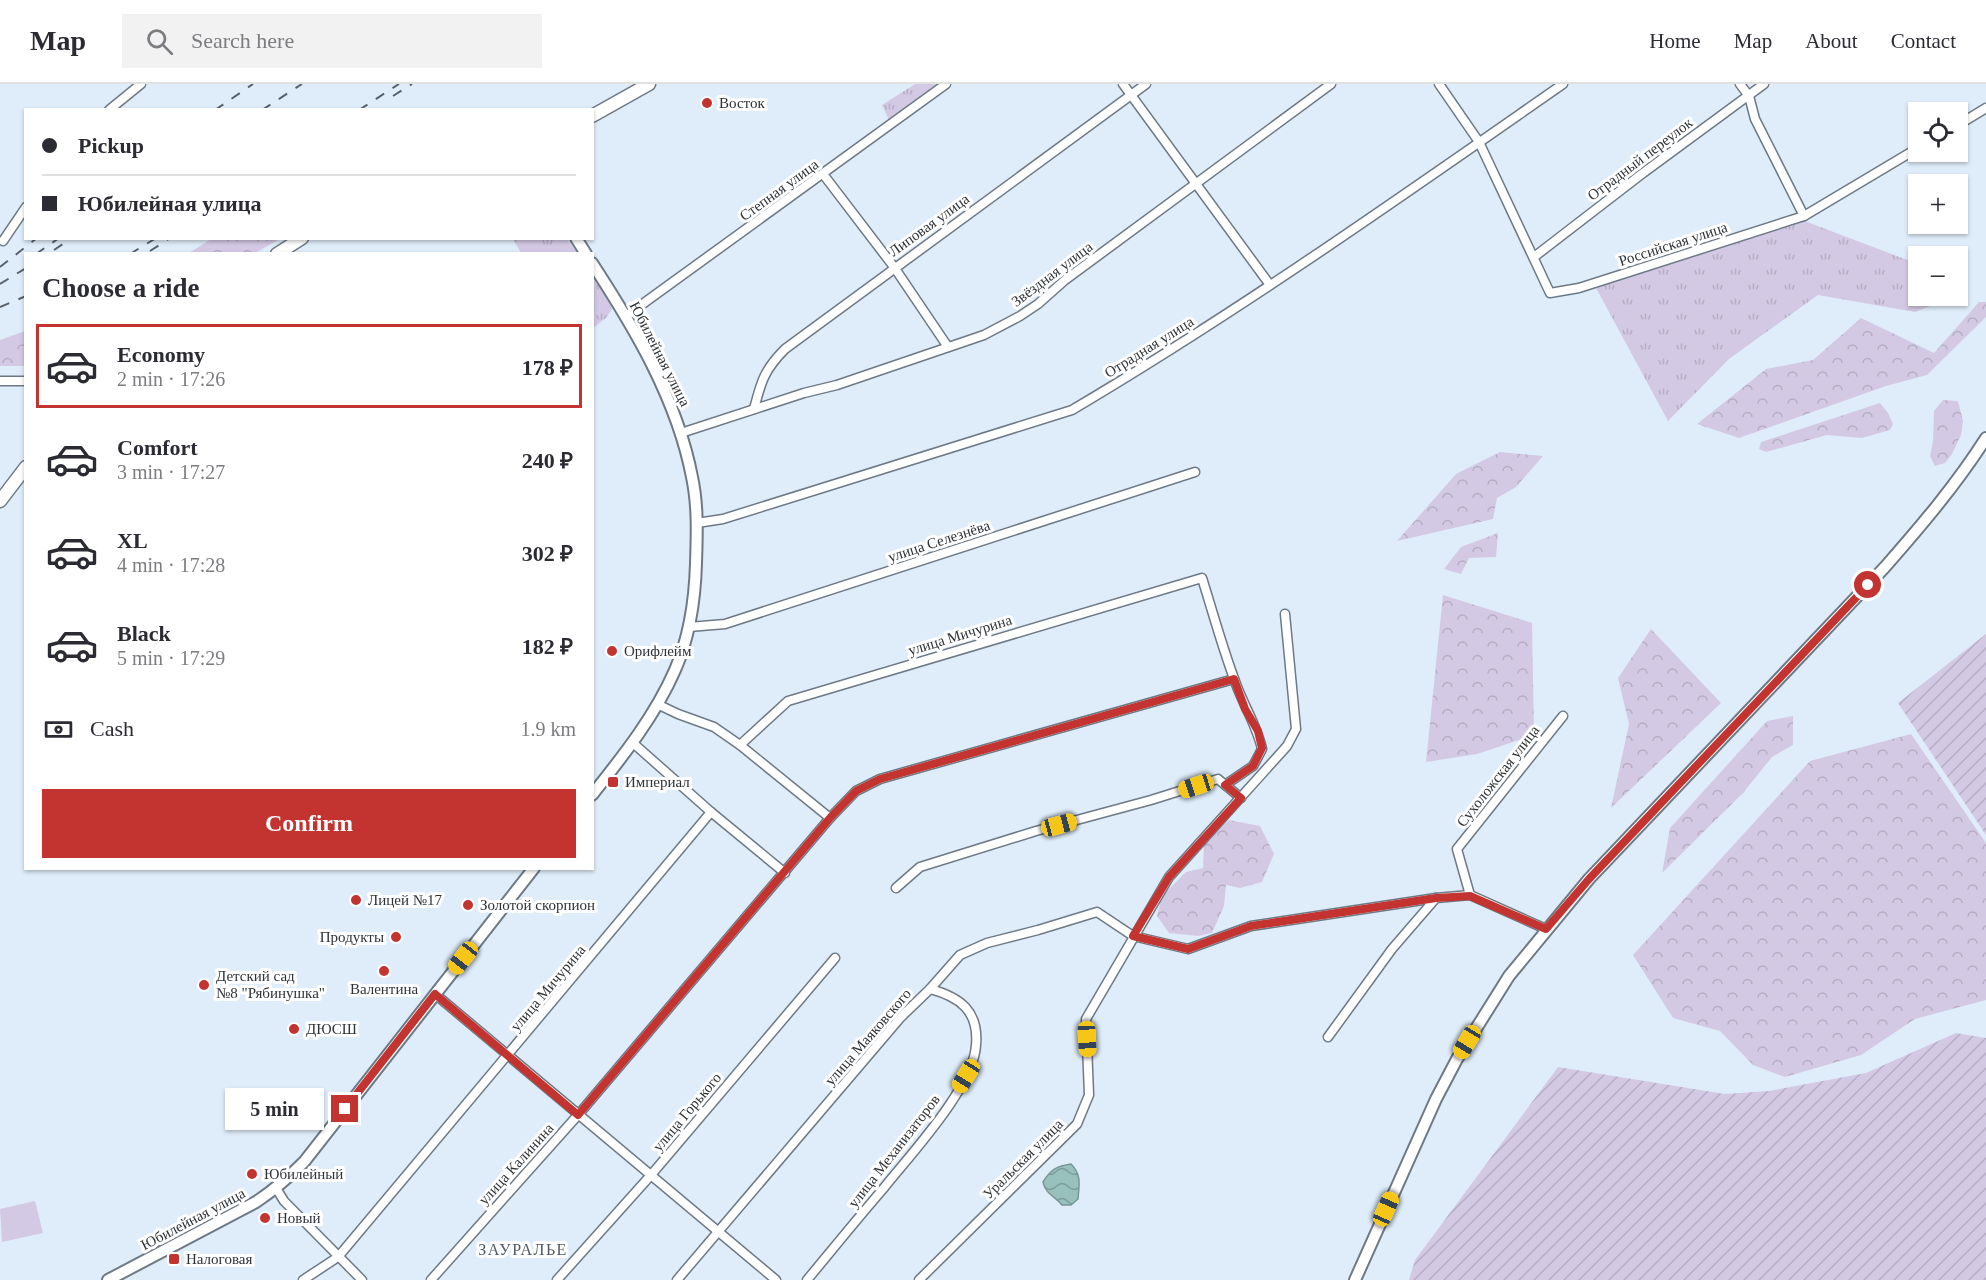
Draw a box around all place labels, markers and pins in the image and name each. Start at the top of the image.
place label: Восток [719,95,765,111]
marker: Восток [700,96,714,110]
place label: Орифлейм [624,643,692,659]
marker: Орифлейм [605,644,619,658]
place label: Империал [625,774,690,790]
marker: Империал [606,775,620,789]
place label: Лицей №17 [368,892,442,908]
marker: Лицей №17 [349,893,363,907]
place label: Золотой скорпион [480,897,595,913]
marker: Золотой скорпион [461,898,475,912]
place label: Продукты [320,929,384,945]
marker: Продукты [389,930,403,944]
marker: Валентина [377,964,391,978]
place label: Детский сад №8 "Рябинушка" [216,968,325,1001]
marker: Детский сад №8 "Рябинушка" [197,978,211,992]
place label: Валентина [350,981,418,997]
place label: ДЮСШ [306,1021,357,1037]
marker: ДЮСШ [287,1022,301,1036]
place label: Юбилейный [264,1166,343,1182]
marker: Юбилейный [245,1167,259,1181]
place label: Новый [277,1210,321,1226]
marker: Новый [258,1211,272,1225]
place label: Налоговая [186,1251,252,1267]
marker: Налоговая [167,1252,181,1266]

